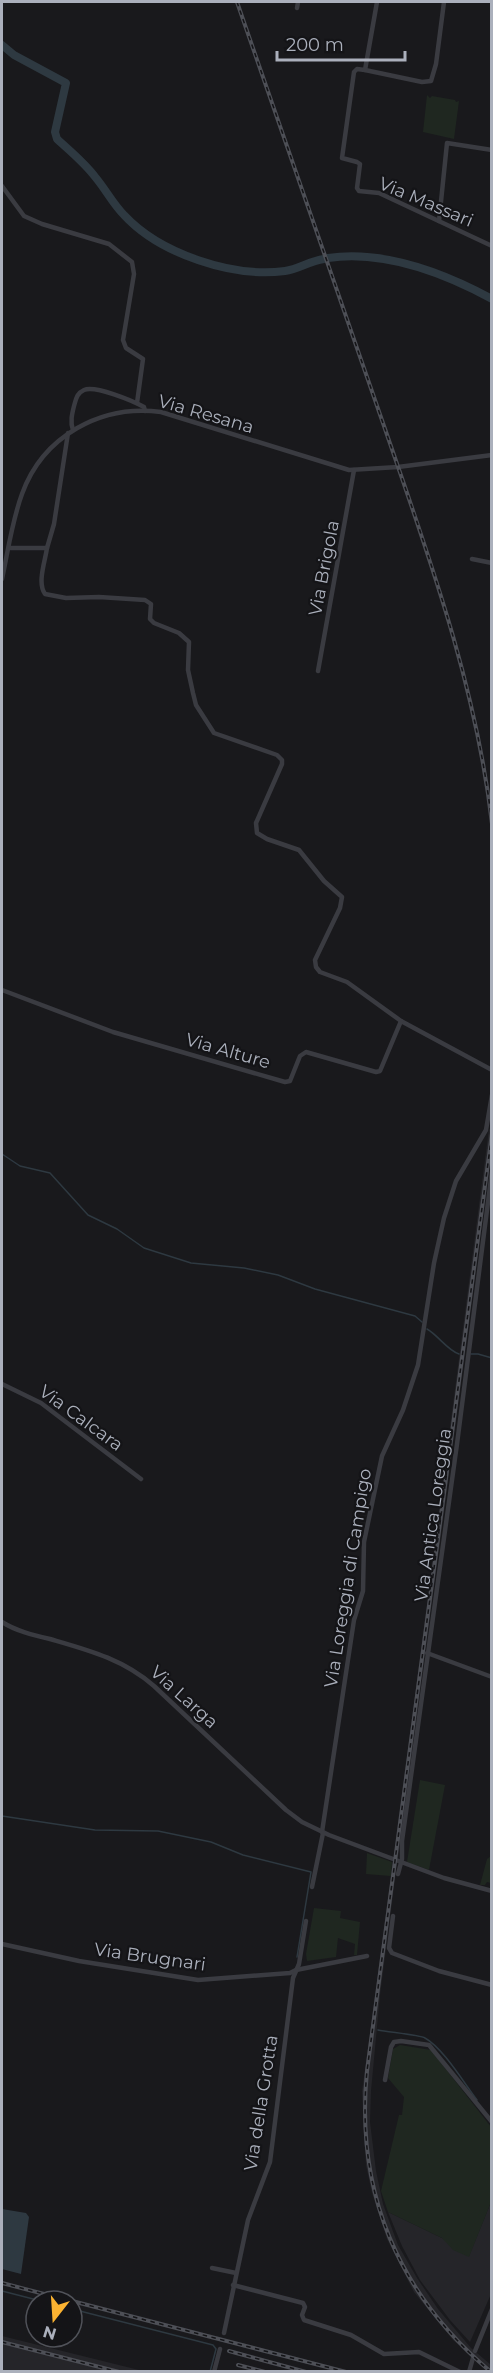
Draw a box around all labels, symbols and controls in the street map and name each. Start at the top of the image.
scale bar [277,24,404,62]
text: 200 m [286,34,344,56]
street label: Via Massari [376,172,476,232]
street label: Via Resana [156,390,256,438]
street label: Via Brigola [304,518,344,618]
street label: Via Alture [183,1028,273,1074]
street label: Via Calcara [35,1380,127,1456]
street label: Via Antica Loreggia [410,1427,456,1603]
street label: Via Loreggia di Campigo [320,1467,376,1689]
street label: Via Larga [146,1661,222,1733]
street label: Via Brugnari [93,1938,207,1976]
street label: Via della Grotta [239,2033,283,2173]
north arrow [24,2289,84,2349]
text: N [41,2322,59,2344]

